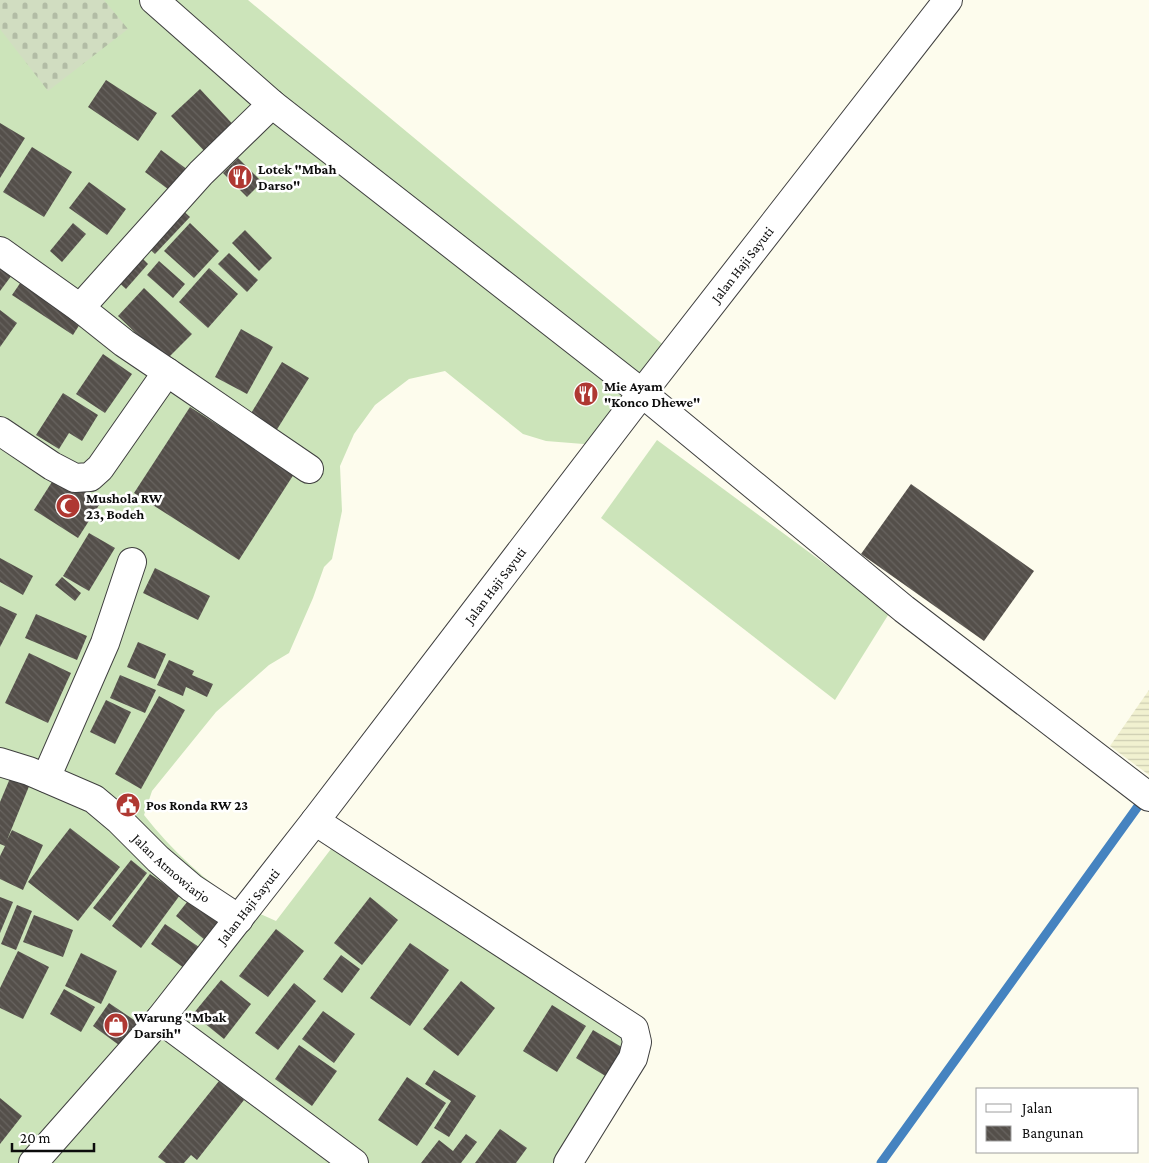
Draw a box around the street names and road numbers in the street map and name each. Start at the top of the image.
street label: Jalan Haji Sayuti [706,223,777,307]
street label: Jalan Haji Sayuti [460,544,529,628]
street label: Jalan Atmowiarjo [128,829,213,906]
street label: Jalan Haji Sayuti [212,865,283,949]

